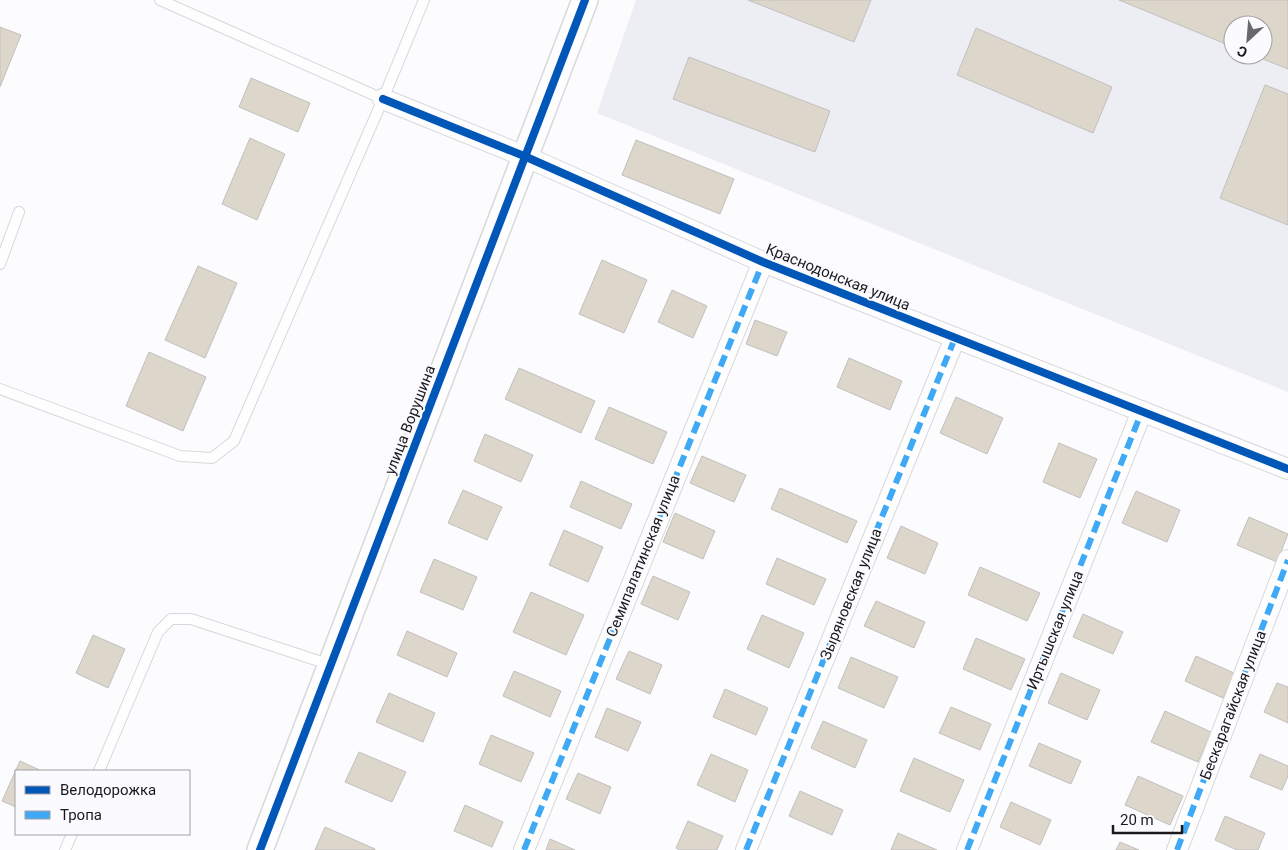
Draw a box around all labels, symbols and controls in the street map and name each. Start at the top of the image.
north arrow [1223,15,1273,65]
text: С [1235,42,1250,61]
street label: Краснодонская улица [763,240,913,314]
street label: улица Ворушина [381,363,439,477]
street label: Семипалатинская улица [602,473,684,639]
street label: Зыряновская улица [816,526,886,662]
street label: Иртышская улица [1023,568,1087,692]
street label: Бескарагайская улица [1196,628,1270,782]
legend [15,770,190,835]
text: Велодорожка [60,781,156,799]
scale bar [1113,802,1182,834]
text: Тропа [60,806,102,824]
text: 20 m [1120,811,1154,829]

